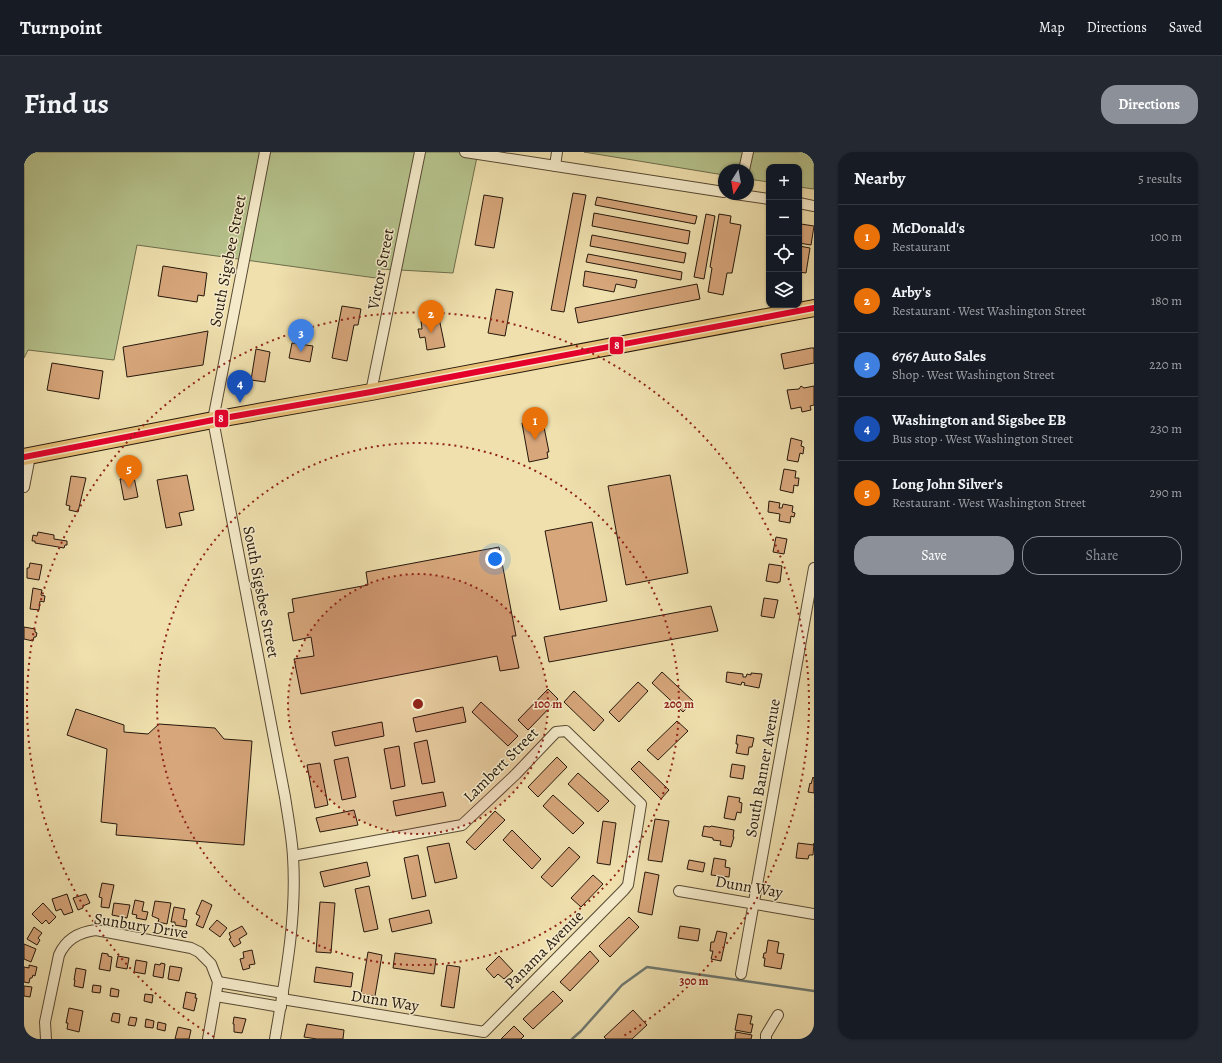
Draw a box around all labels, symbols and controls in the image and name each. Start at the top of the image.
text: Turnpoint [20,15,102,41]
text: Map [1039,18,1065,37]
text: Directions [1087,18,1147,37]
text: Saved [1169,18,1202,37]
text: Find us [24,85,109,123]
button: Directions [1101,85,1198,124]
north arrow [718,164,754,200]
map controls [766,164,802,308]
button: + [766,164,802,200]
text: Nearby [854,167,905,190]
text: 5 results [1138,170,1182,187]
street label: South Sigsbee Street [204,193,252,329]
button: − [766,200,802,236]
text: McDonald's [892,218,965,238]
street label: Victor Street [362,227,400,312]
text: 1 [865,228,869,245]
text: 100 m [1150,228,1182,245]
button: locate [766,236,802,272]
text: Restaurant [892,238,950,255]
button: layers [766,272,802,308]
text: Arby's [892,282,931,302]
text: 2 [864,292,870,309]
text: 180 m [1151,292,1182,309]
pin: 2 [418,300,444,333]
text: Restaurant · West Washington Street [892,302,1086,319]
pin: 3 [288,319,314,352]
line badge: 8 [609,336,624,355]
text: 8 [614,338,620,353]
text: 6767 Auto Sales [892,346,986,366]
text: 3 [864,356,870,373]
text: 220 m [1149,356,1182,373]
text: Shop · West Washington Street [892,366,1055,383]
pin: 4 [227,370,253,403]
pin: 1 [522,407,548,440]
line badge: 8 [214,409,229,428]
text: Washington and Sigsbee EB [892,410,1066,430]
text: 8 [218,411,224,426]
text: 4 [864,420,870,437]
text: 230 m [1150,420,1182,437]
text: Bus stop · West Washington Street [892,430,1073,447]
pin: 5 [116,455,142,488]
text: Long John Silver's [892,474,1003,494]
text: 5 [864,484,870,501]
text: 290 m [1150,484,1182,501]
text: Restaurant · West Washington Street [892,494,1086,511]
street label: South Sigsbee Street [237,524,285,660]
button: Save [854,536,1014,575]
button: Share [1022,536,1182,575]
your location [485,549,505,569]
text: 100 m [534,696,562,712]
text: 200 m [664,696,694,712]
centre of rings [411,697,425,711]
street label: South Banner Avenue [740,697,786,839]
street label: Lambert Street [459,723,543,807]
street label: Dunn Way [713,870,786,904]
street label: Panama Avenue [500,906,588,994]
street label: Sunbury Drive [92,908,190,944]
text: 300 m [679,973,709,989]
street label: Dunn Way [349,985,421,1017]

